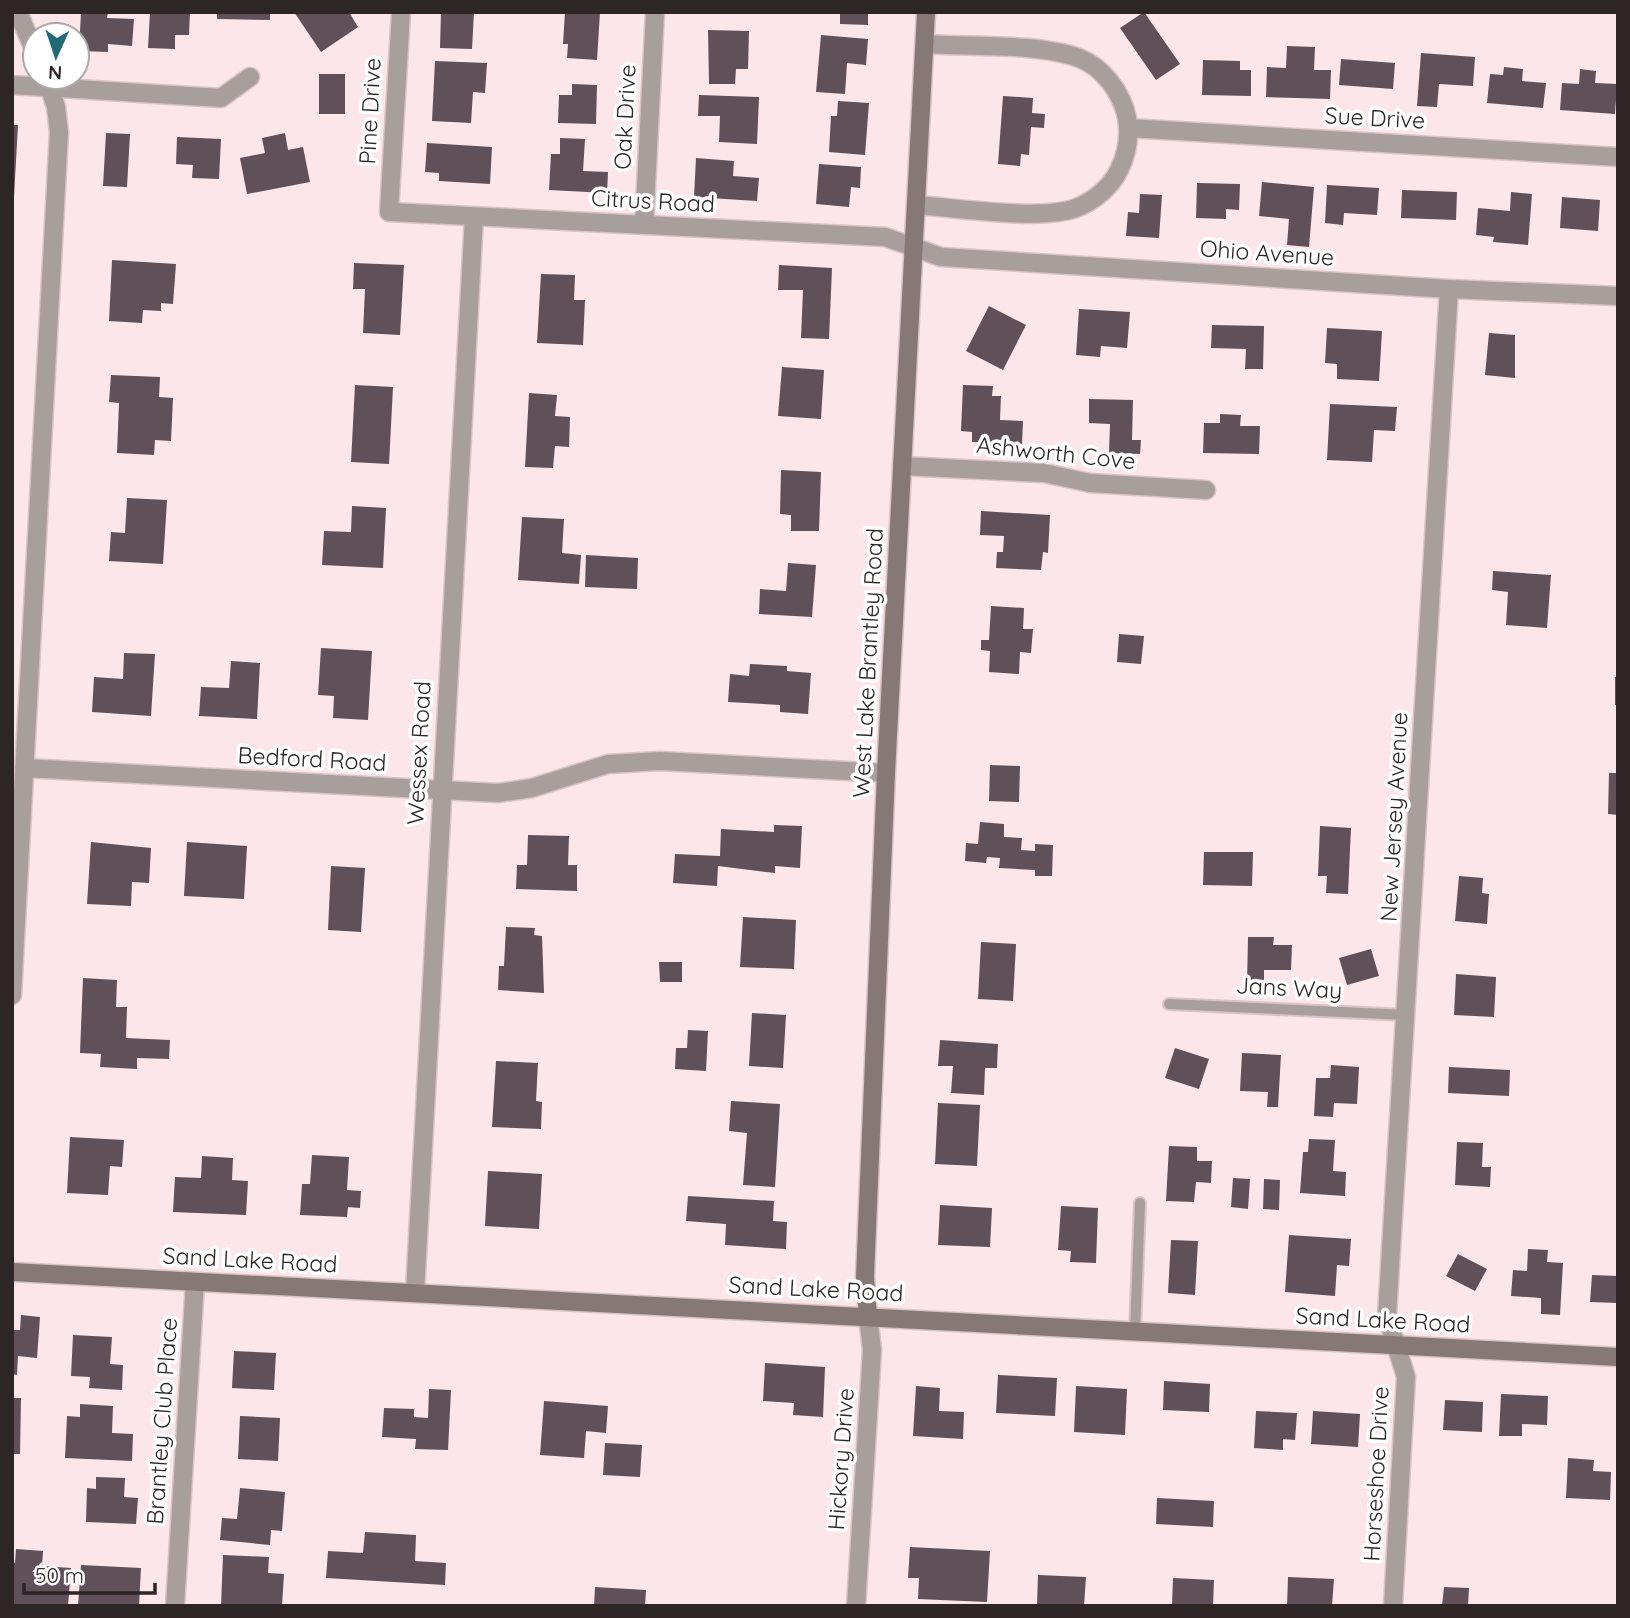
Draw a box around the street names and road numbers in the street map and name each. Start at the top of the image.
street label: Pine Drive [352,57,387,165]
street label: Oak Drive [607,64,642,170]
street label: Sue Drive [1324,100,1426,135]
street label: Citrus Road [590,183,716,218]
street label: Ohio Avenue [1199,233,1335,272]
street label: Ashworth Cove [975,430,1137,475]
street label: West Lake Brantley Road [846,527,889,799]
street label: Wessex Road [400,680,437,826]
street label: New Jersey Avenue [1374,711,1413,923]
street label: Bedford Road [237,740,387,777]
street label: Jans Way [1235,970,1343,1005]
street label: Sand Lake Road [162,1240,338,1279]
street label: Sand Lake Road [728,1269,904,1308]
street label: Sand Lake Road [1295,1300,1471,1339]
street label: Brantley Club Place [140,1317,183,1525]
street label: Horseshoe Drive [1356,1386,1395,1562]
street label: Hickory Drive [821,1387,860,1531]

